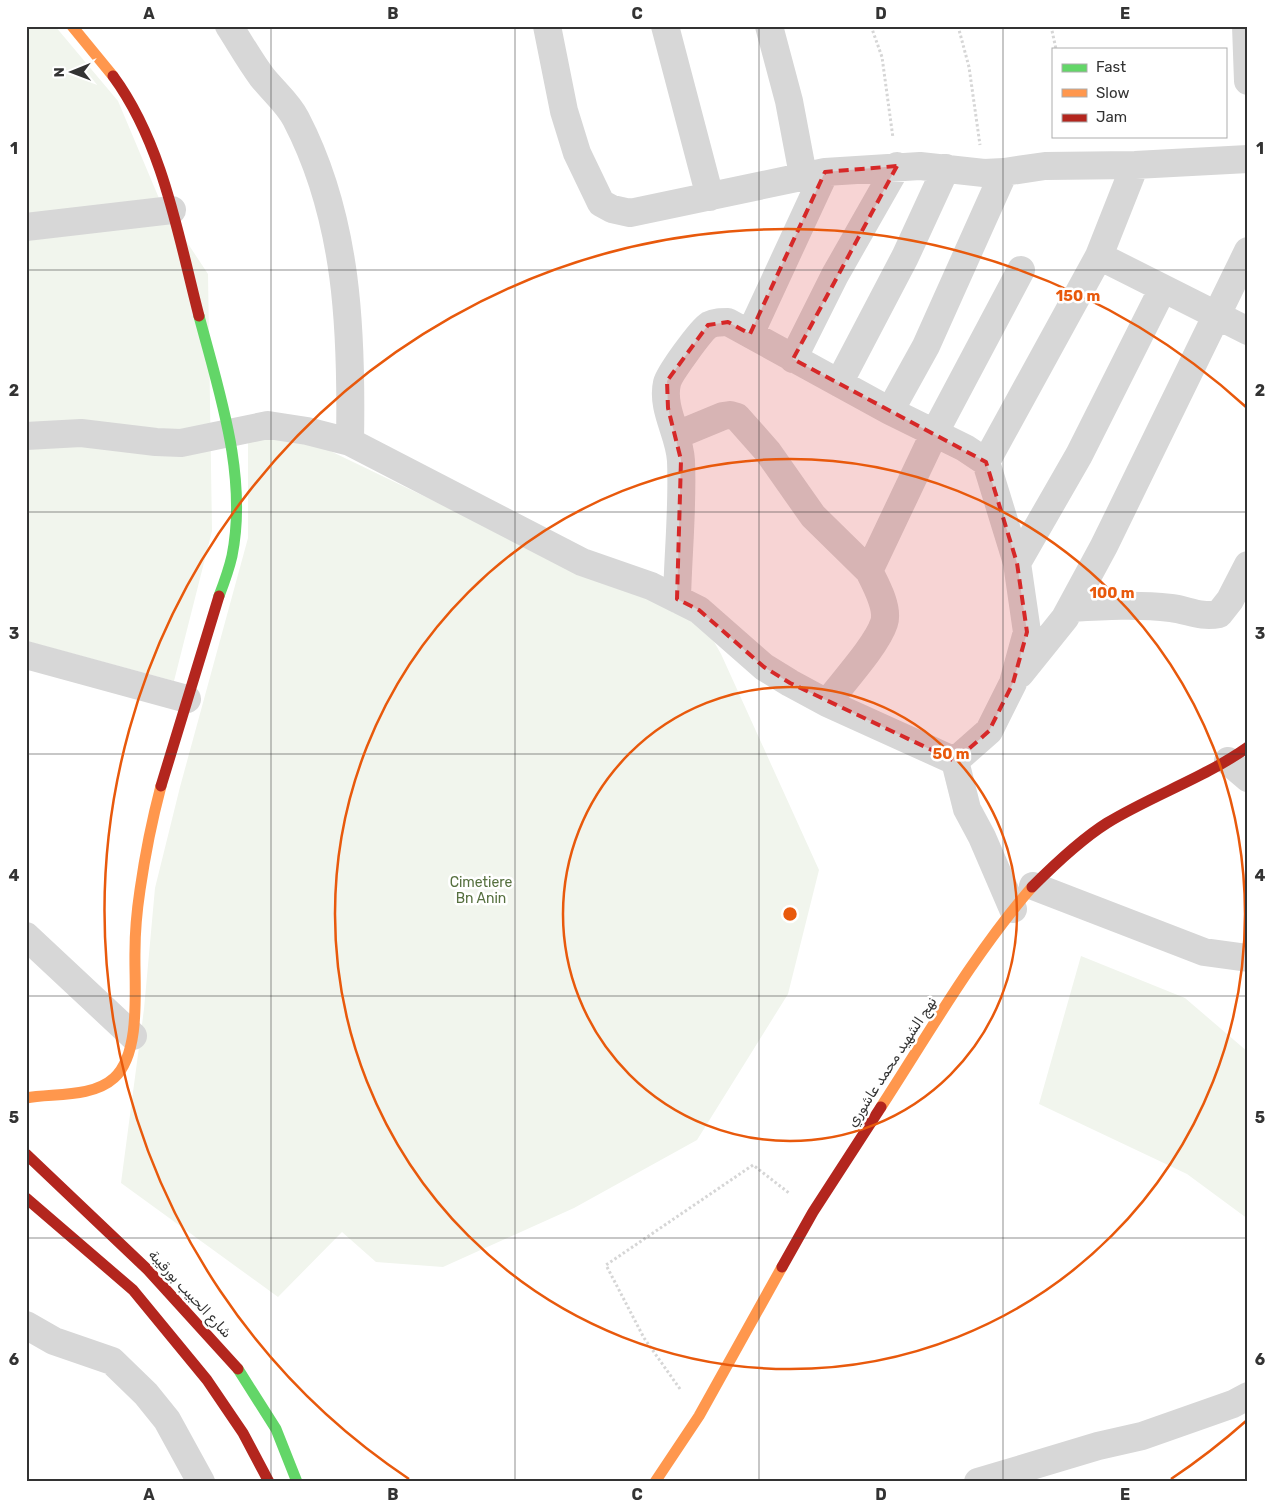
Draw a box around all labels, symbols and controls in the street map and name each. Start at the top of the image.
text: A [143,4,155,23]
text: B [387,4,399,23]
text: C [631,4,643,23]
text: D [875,4,887,23]
text: E [1120,4,1130,23]
north arrow [48,48,98,98]
legend [1052,48,1226,138]
text: Fast [1096,58,1126,76]
text: N [51,67,68,77]
text: Slow [1096,84,1129,102]
text: Jam [1096,108,1127,126]
text: 1 [10,139,18,158]
text: 1 [1256,139,1264,158]
text: 150 m [1056,287,1100,305]
text: 2 [9,381,19,400]
text: 2 [1255,381,1265,400]
text: 100 m [1090,584,1134,602]
text: 3 [9,624,19,643]
text: 3 [1255,624,1265,643]
text: 50 m [933,745,969,763]
text: 4 [9,866,20,885]
text: 4 [1255,866,1266,885]
park label: Cimetiere Bn Anin [450,874,512,907]
centre of rings [781,905,799,923]
street label: نهج الشهيد محمد عاشوري [844,994,942,1131]
text: 5 [9,1108,19,1127]
text: 5 [1255,1108,1265,1127]
street label: شارع الحبيب بورقيبة [143,1247,235,1343]
text: 6 [9,1350,19,1369]
text: 6 [1255,1350,1265,1369]
text: A [143,1485,155,1504]
text: B [387,1485,399,1504]
text: C [631,1485,643,1504]
text: D [875,1485,887,1504]
text: E [1120,1485,1130,1504]

